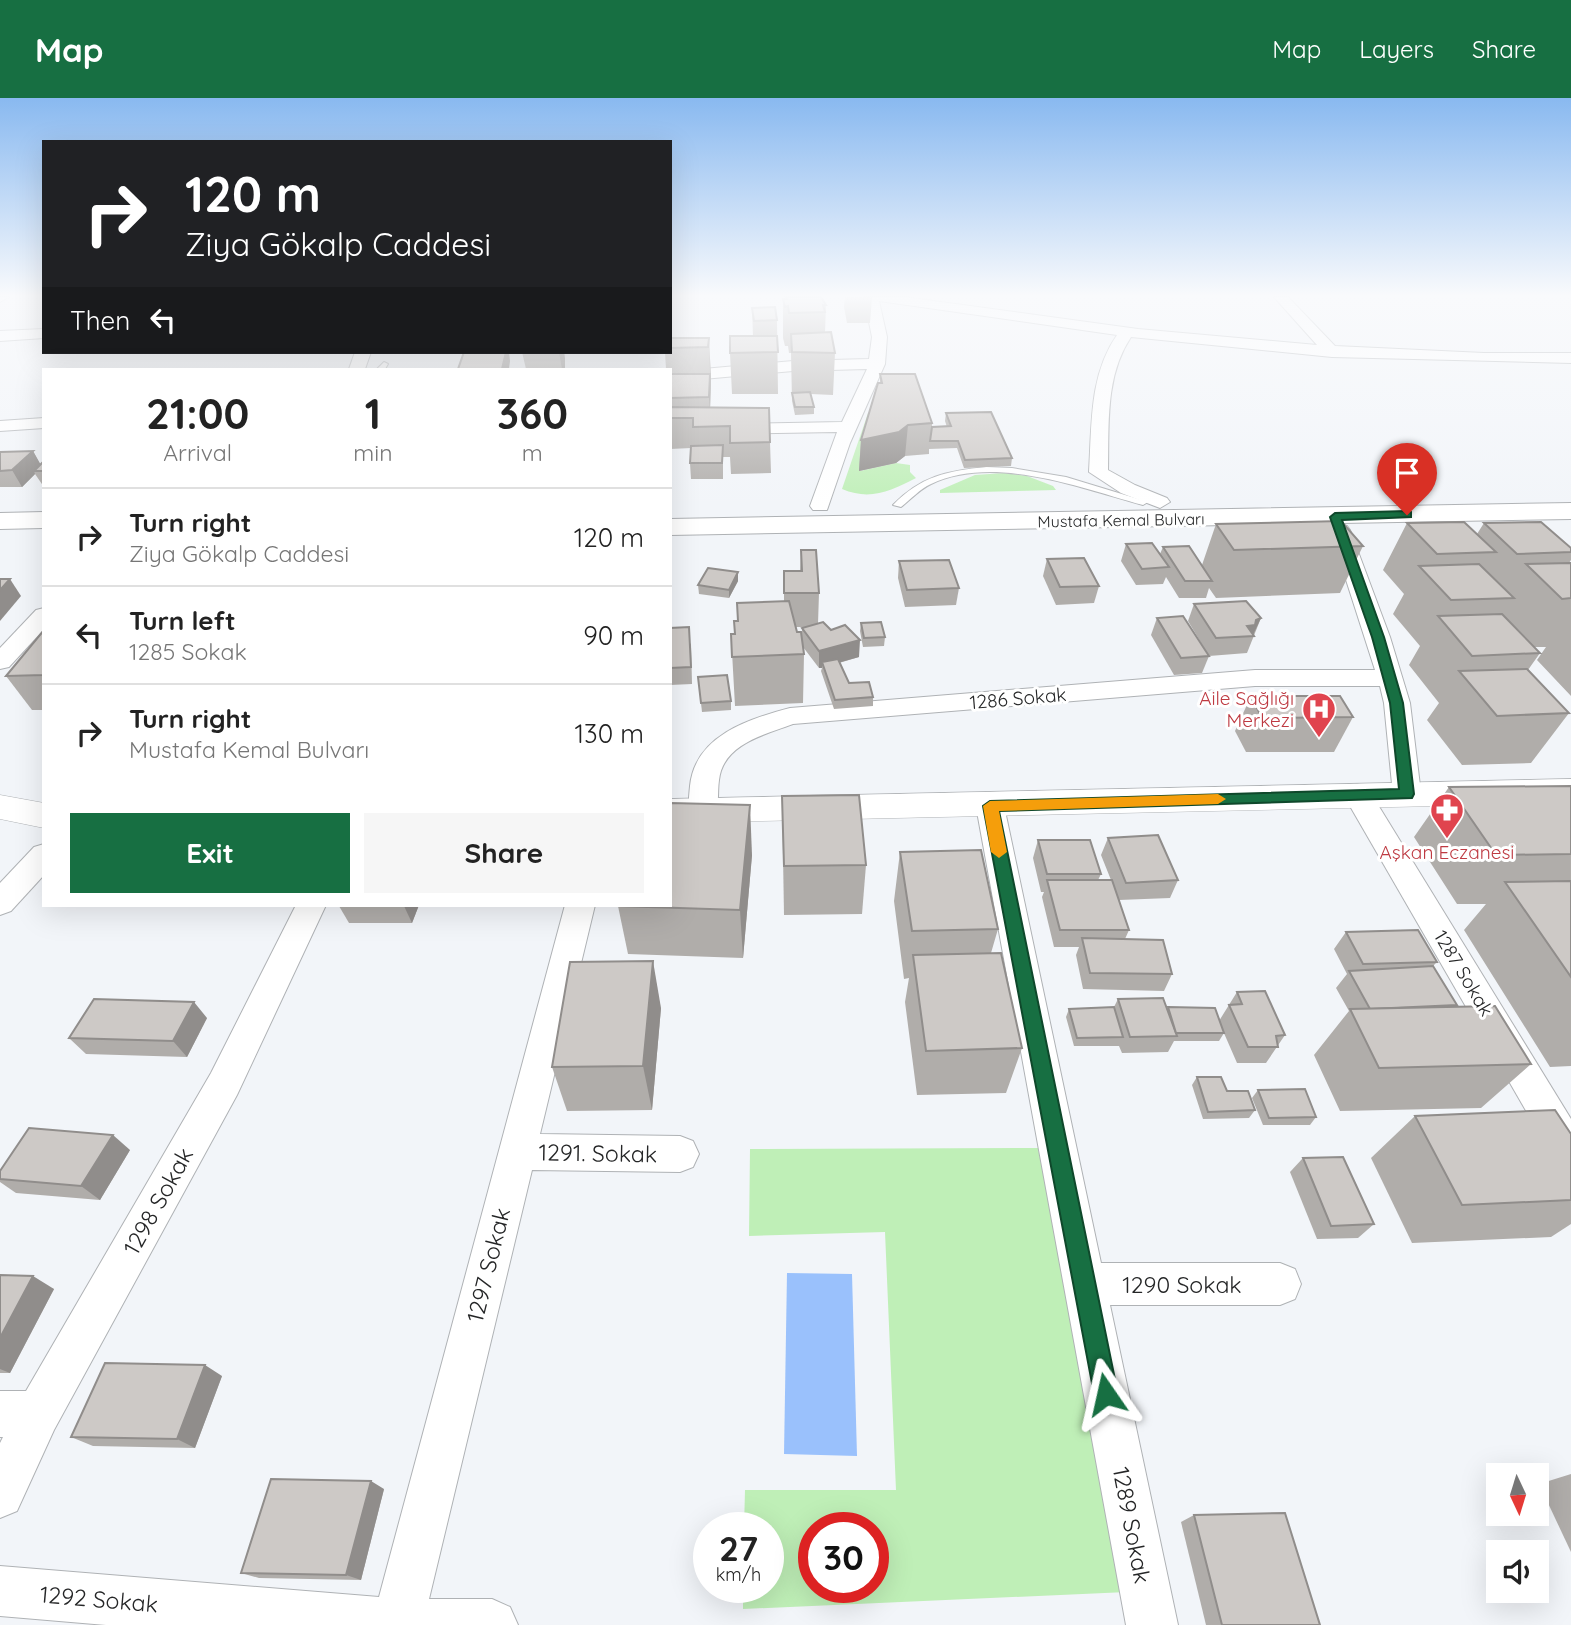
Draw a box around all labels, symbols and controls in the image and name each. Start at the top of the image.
text: Map [35,29,103,70]
text: Map [1272,34,1321,64]
text: Layers [1359,34,1434,64]
text: Share [1472,34,1536,64]
text: 120 m [185,163,321,224]
icon: right [70,168,161,259]
text: Ziya Gökalp Caddesi [185,224,491,264]
icon: left [144,301,182,339]
text: Then [70,304,130,337]
text: 21:00 [146,387,249,440]
text: 1 [365,387,381,440]
text: 360 [496,387,568,440]
text: Arrival [163,438,232,467]
text: min [353,438,392,467]
text: m [522,438,543,467]
pin [1377,443,1437,515]
icon: arrive [1388,454,1426,492]
text: Turn right [129,506,251,539]
street label: Mustafa Kemal Bulvarı [1037,509,1205,531]
icon: right [70,518,108,556]
text: 120 m [574,521,644,554]
text: Ziya Gökalp Caddesi [129,539,349,568]
text: Turn left [129,604,236,637]
icon: left [70,616,108,654]
text: 90 m [583,619,644,652]
text: 1285 Sokak [129,637,247,666]
street label: 1286 Sokak [969,682,1067,714]
place label: Aile Sağlığı Merkezi [1199,686,1294,732]
hospital icon: Aile Sağlığı Merkezi [1300,690,1338,739]
text: Turn right [129,702,251,735]
icon: right [70,714,108,752]
text: 130 m [574,717,644,750]
text: Mustafa Kemal Bulvarı [129,735,369,764]
pharmacy icon: Aşkan Eczanesi [1428,791,1466,840]
button: Exit [70,813,350,893]
button: Share [364,813,644,893]
place label: Aşkan Eczanesi [1380,840,1514,864]
street label: 1287 Sokak [1429,926,1499,1020]
street label: 1291. Sokak [539,1137,657,1169]
street label: 1298 Sokak [117,1142,199,1260]
street label: 1297 Sokak [460,1205,516,1325]
street label: 1290 Sokak [1122,1270,1242,1299]
position arrow [1069,1357,1143,1431]
north arrow [1486,1463,1549,1526]
map controls [1486,1463,1549,1603]
street label: 1289 Sokak [1107,1464,1157,1586]
speed limit sign: 30 [798,1512,889,1603]
text: 27 [719,1526,758,1570]
button: sound [1486,1540,1549,1603]
text: km/h [716,1563,761,1586]
street label: 1292 Sokak [39,1579,159,1619]

